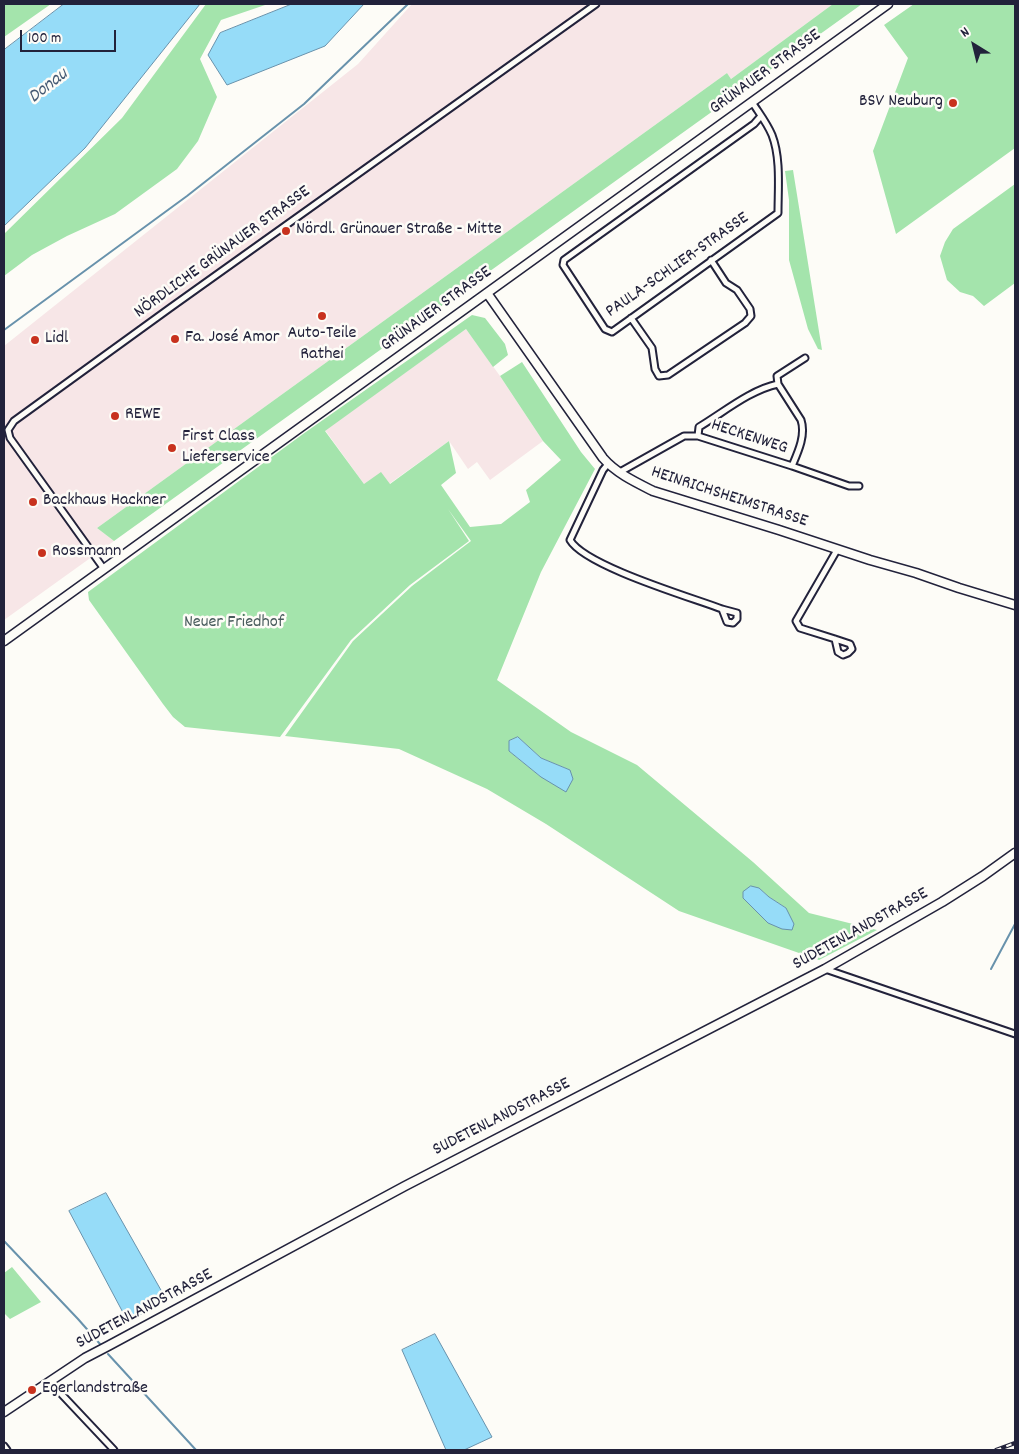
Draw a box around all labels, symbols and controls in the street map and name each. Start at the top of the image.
scale bar [22,20,119,52]
north arrow [949,20,999,70]
text: N [956,23,974,43]
street label: GRÜNAUER STRASSE [706,25,826,121]
text: 100 m [28,28,61,50]
water label: Donau [25,64,73,110]
place label: BSV Neuburg [859,92,943,114]
marker: BSV Neuburg [947,97,959,109]
street label: NÖRDLICHE GRÜNAUER STRASSE [131,182,315,324]
street label: PAULA-SCHLIER-STRASSE [602,208,754,324]
place label: Nördl. Grünauer Straße - Mitte [296,220,502,242]
marker: Nördl. Grünauer Straße - Mitte [280,225,292,237]
street label: GRÜNAUER STRASSE [377,262,497,358]
marker: Auto-Teile Rathei [316,310,328,322]
place label: Auto-Teile Rathei [287,324,357,366]
place label: Fa. José Amor [185,328,279,350]
place label: Lidl [45,329,68,351]
marker: Fa. José Amor [169,333,181,345]
marker: Lidl [29,334,41,346]
place label: REWE [125,405,160,427]
marker: REWE [109,410,121,422]
street label: HECKENWEG [708,415,790,461]
place label: First Class Lieferservice [182,427,270,469]
marker: First Class Lieferservice [166,442,178,454]
street label: HEINRICHSHEIMSTRASSE [648,462,810,534]
place label: Backhaus Hackner [43,491,166,513]
marker: Backhaus Hackner [27,496,39,508]
place label: Rossmann [52,542,121,564]
marker: Rossmann [36,547,48,559]
park label: Neuer Friedhof [184,613,284,635]
street label: SUDETENLANDSTRASSE [790,884,932,976]
street label: SUDETENLANDSTRASSE [430,1074,574,1162]
street label: SUDETENLANDSTRASSE [73,1265,217,1355]
place label: Egerlandstraße [42,1379,148,1401]
marker: Egerlandstraße [26,1384,38,1396]

